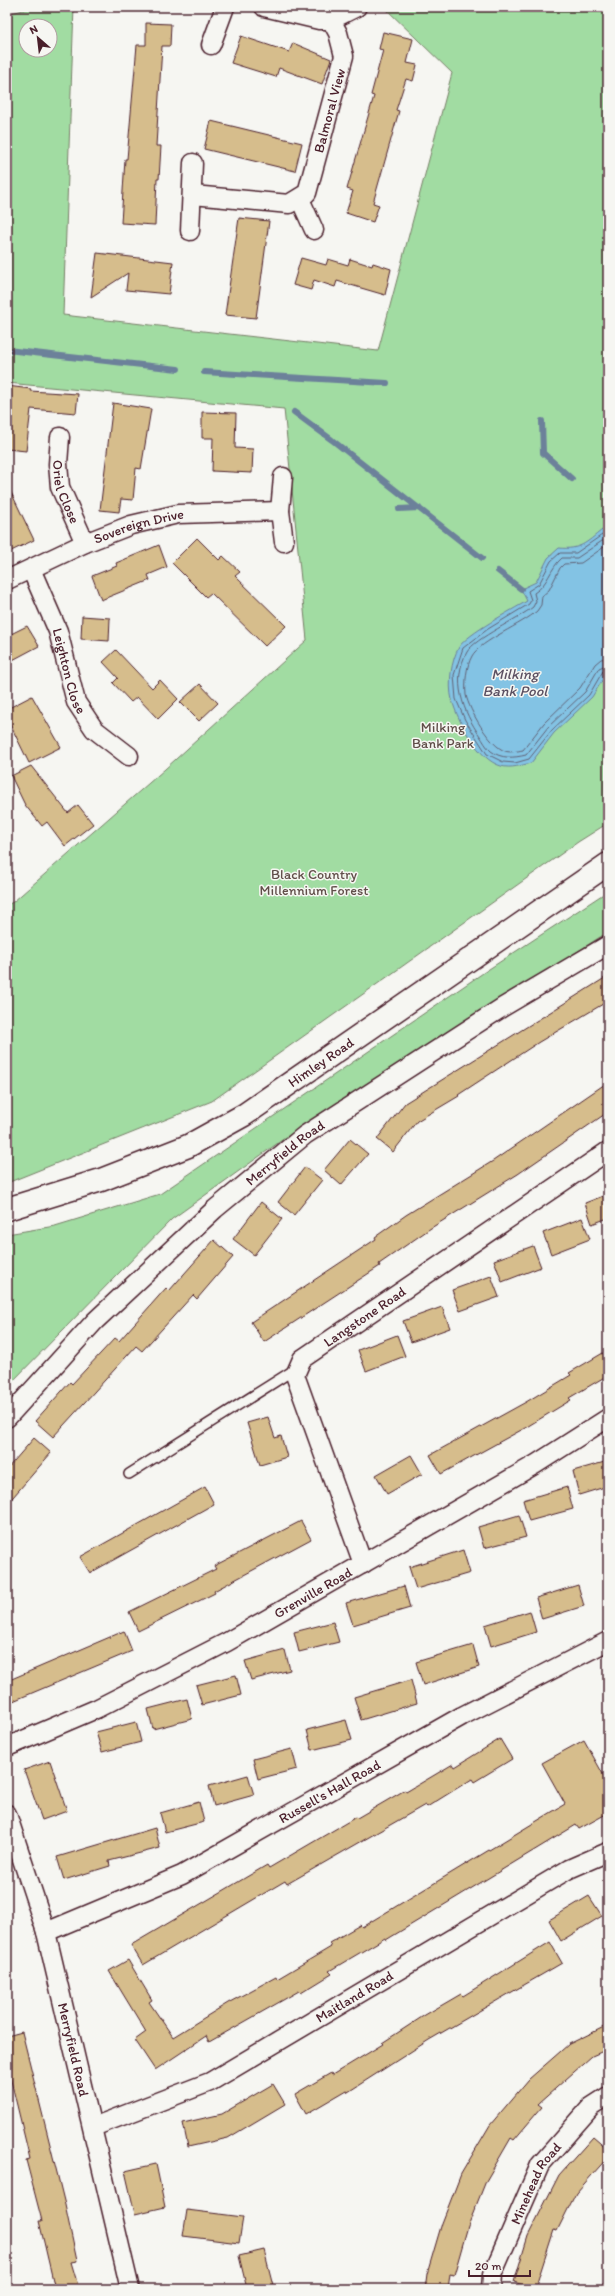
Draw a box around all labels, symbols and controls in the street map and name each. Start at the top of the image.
north arrow [18,18,58,58]
text: N [27,22,40,37]
street label: Balmoral View [310,66,349,155]
street label: Oriel Close [49,459,83,526]
street label: Sovereign Drive [91,506,184,548]
street label: Leighton Close [49,626,90,717]
water label: Milking Bank Pool [482,665,549,700]
park label: Milking Bank Park [412,719,475,752]
park label: Black Country Millennium Forest [260,866,368,899]
street label: Himley Road [285,1034,357,1091]
street label: Merryfield Road [242,1117,328,1189]
street label: Langstone Road [321,1283,409,1351]
street label: Grenville Road [271,1564,356,1622]
street label: Russell's Hall Road [276,1756,384,1827]
street label: Maitland Road [313,1967,397,2026]
street label: Merryfield Road [54,2001,93,2099]
street label: Minehead Road [507,2139,565,2227]
scale bar [469,2252,530,2278]
text: 20 m [475,2259,502,2273]

